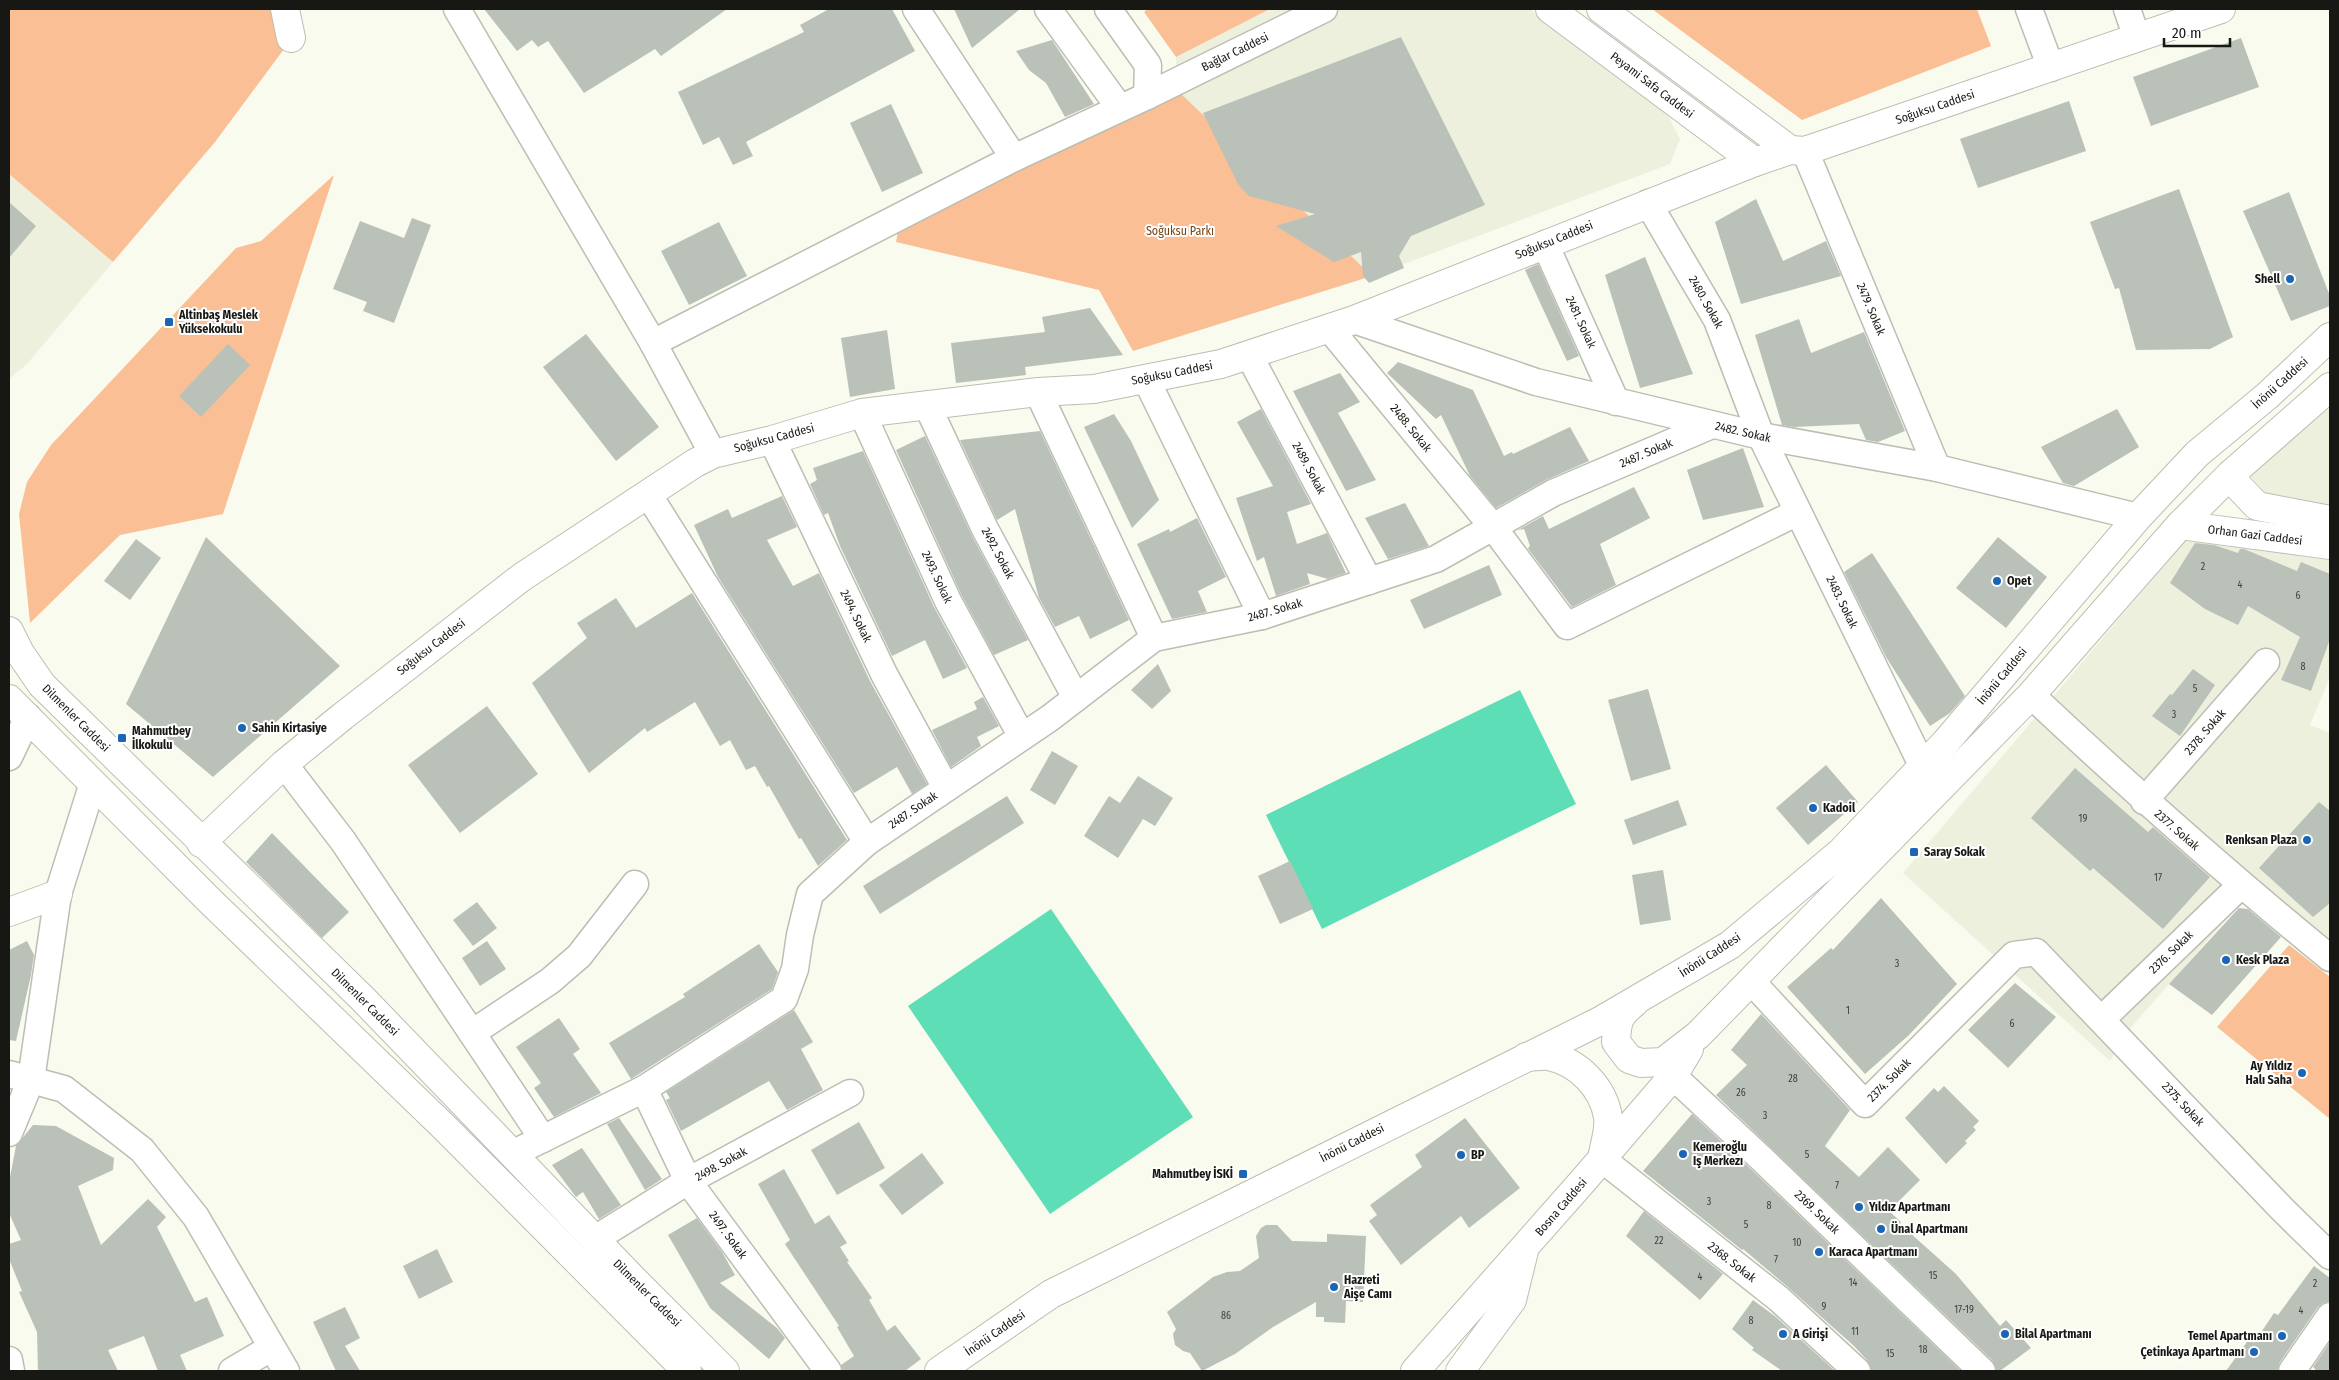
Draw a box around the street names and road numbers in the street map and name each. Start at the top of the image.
street label: Bağlar Caddesi [1199,30,1271,74]
street label: Peyami Safa Caddesi [1608,49,1696,121]
street label: Soğuksu Caddesi [1894,87,1976,127]
street label: Soğuksu Caddesi [1513,218,1595,262]
street label: 2480. Sokak [1686,273,1726,331]
street label: 2479. Sokak [1854,281,1888,338]
street label: 2481. Sokak [1563,294,1599,351]
street label: İnönü Caddesi [2249,354,2311,412]
street label: Soğuksu Caddesi [1130,358,1214,388]
street label: 2488. Sokak [1388,401,1435,455]
street label: 2482. Sokak [1714,419,1773,445]
street label: Soğuksu Caddesi [732,421,816,455]
street label: 2487. Sokak [1617,435,1675,470]
street label: 2489. Sokak [1289,440,1329,497]
street label: Orhan Gazi Caddesi [2207,522,2303,548]
street label: 2492. Sokak [979,525,1018,581]
street label: 2493. Sokak [919,549,955,606]
street label: 2483. Sokak [1823,573,1861,631]
street label: 2494. Sokak [837,587,875,645]
street label: 2487. Sokak [1246,595,1304,624]
street label: Soğuksu Caddesi [394,616,468,678]
street label: İnönü Caddesi [1973,644,2030,707]
street label: Dilmenler Caddesi [39,681,113,755]
street label: 2378. Sokak [2181,706,2229,758]
street label: 2487. Sokak [886,788,940,831]
street label: 2377. Sokak [2152,807,2203,854]
street label: 2376. Sokak [2146,927,2196,976]
street label: İnönü Caddesi [1676,929,1743,980]
street label: Dilmenler Caddesi [328,965,402,1039]
street label: 2374. Sokak [1864,1055,1914,1105]
street label: 2375. Sokak [2159,1079,2207,1129]
street label: İnönü Caddesi [1317,1120,1386,1165]
street label: 2498. Sokak [693,1144,750,1184]
street label: Bosna Caddesi [1532,1175,1590,1239]
street label: 2369. Sokak [1792,1187,1843,1237]
street label: 2497. Sokak [706,1208,750,1262]
street label: 2368. Sokak [1705,1239,1759,1285]
street label: Dilmenler Caddesi [610,1256,684,1330]
street label: İnönü Caddesi [962,1306,1028,1359]

